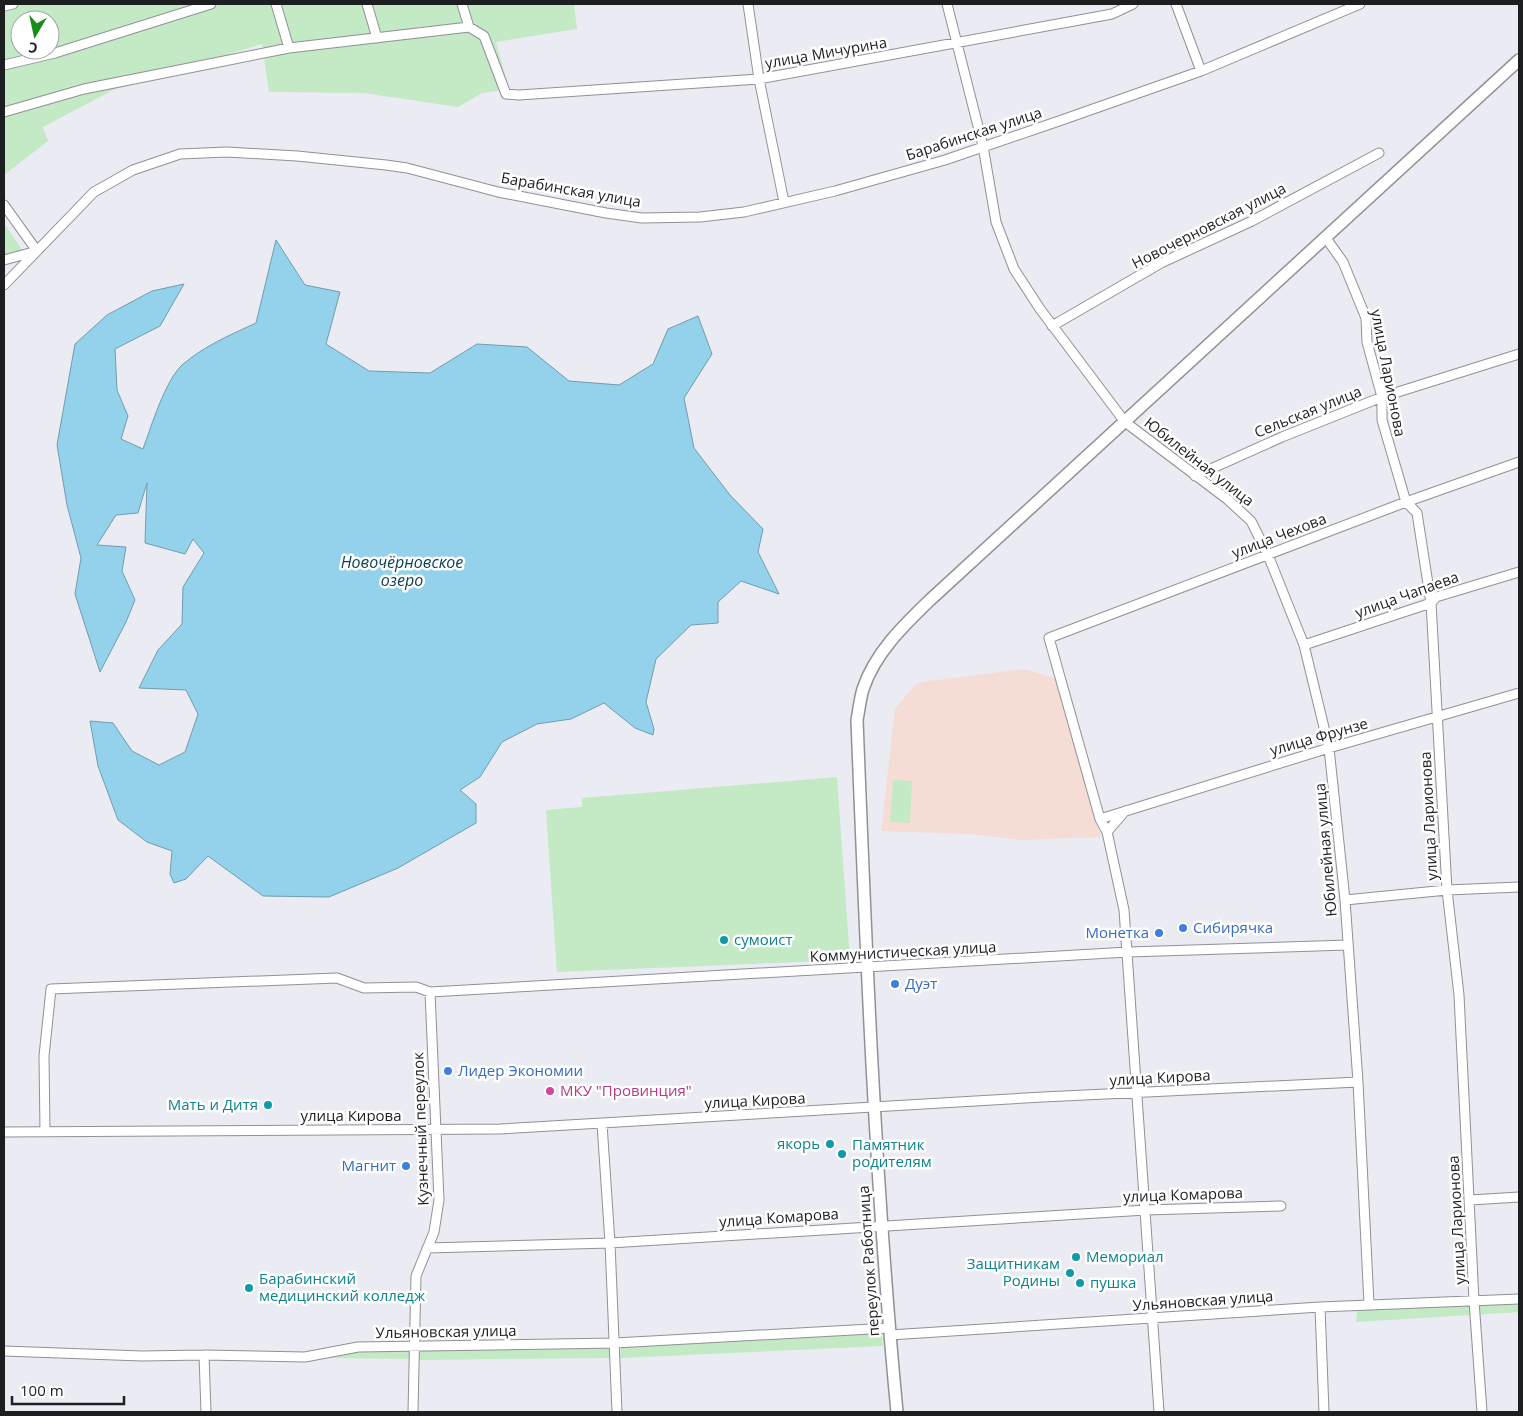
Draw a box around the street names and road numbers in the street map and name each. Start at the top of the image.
street label: улица Мичурина [763,31,888,73]
street label: Барабинская улица [903,102,1044,164]
street label: Барабинская улица [500,167,643,211]
street label: Новочерновская улица [1128,178,1289,273]
street label: улица Ларионова [1367,307,1411,438]
street label: Сельская улица [1251,380,1364,442]
street label: Юбилейная улица [1141,412,1259,510]
street label: улица Чехова [1228,508,1329,562]
street label: улица Чапаева [1352,566,1461,622]
street label: улица Фрунзе [1267,712,1370,760]
street label: улица Ларионова [1415,751,1441,881]
street label: Юбилейная улица [1309,782,1341,918]
street label: Коммунистическая улица [809,936,997,966]
street label: Кузнечный переулок [407,1052,433,1206]
street label: улица Кирова [1109,1064,1211,1090]
street label: улица Кирова [704,1087,806,1113]
street label: улица Кирова [300,1105,402,1125]
street label: улица Ларионова [1443,1155,1469,1285]
street label: улица Комарова [1123,1182,1243,1206]
street label: переулок Работница [853,1185,883,1337]
street label: улица Комарова [718,1203,839,1231]
street label: Ульяновская улица [1132,1285,1274,1315]
street label: Ульяновская улица [375,1320,517,1342]

